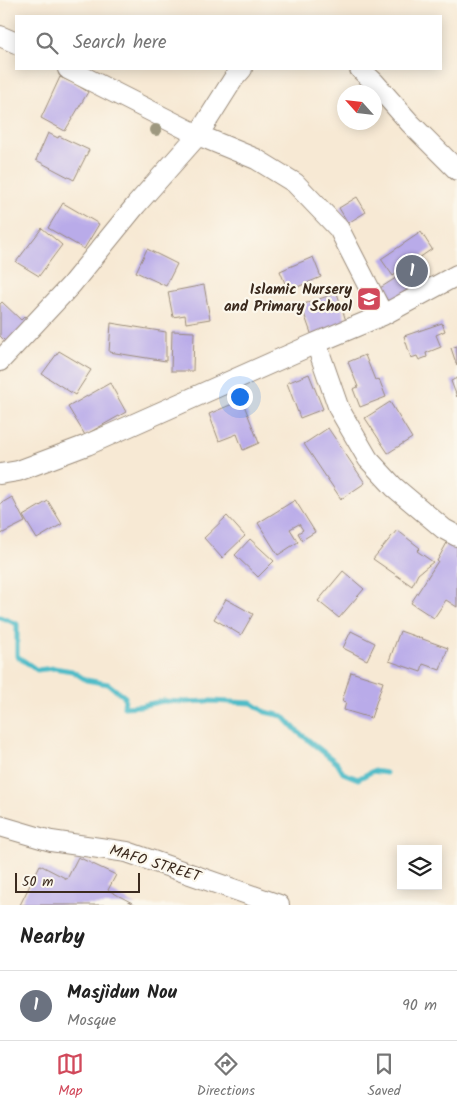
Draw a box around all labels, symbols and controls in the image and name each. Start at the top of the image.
search box [15,15,442,70]
text: Search here [73,28,167,58]
icon: search [33,29,61,57]
north arrow [337,85,382,130]
pin: 1 [396,252,428,290]
place label: Islamic Nursery and Primary School [224,278,352,319]
school or university icon: Islamic Nursery and Primary School [356,286,382,312]
your location [227,384,253,410]
street label: MAFO STREET [106,839,206,890]
map controls [397,845,442,890]
button: layers [397,845,442,890]
scale bar [15,870,140,893]
text: 50 m [22,871,53,893]
text: Nearby [20,921,85,954]
text: Masjidun Nou [67,978,177,1008]
text: 1 [34,993,38,1018]
text: 90 m [402,993,437,1018]
text: Mosque [67,1008,116,1033]
tab: Map [56,1050,84,1102]
tab: Directions [197,1050,255,1102]
tab: Saved [367,1050,401,1102]

